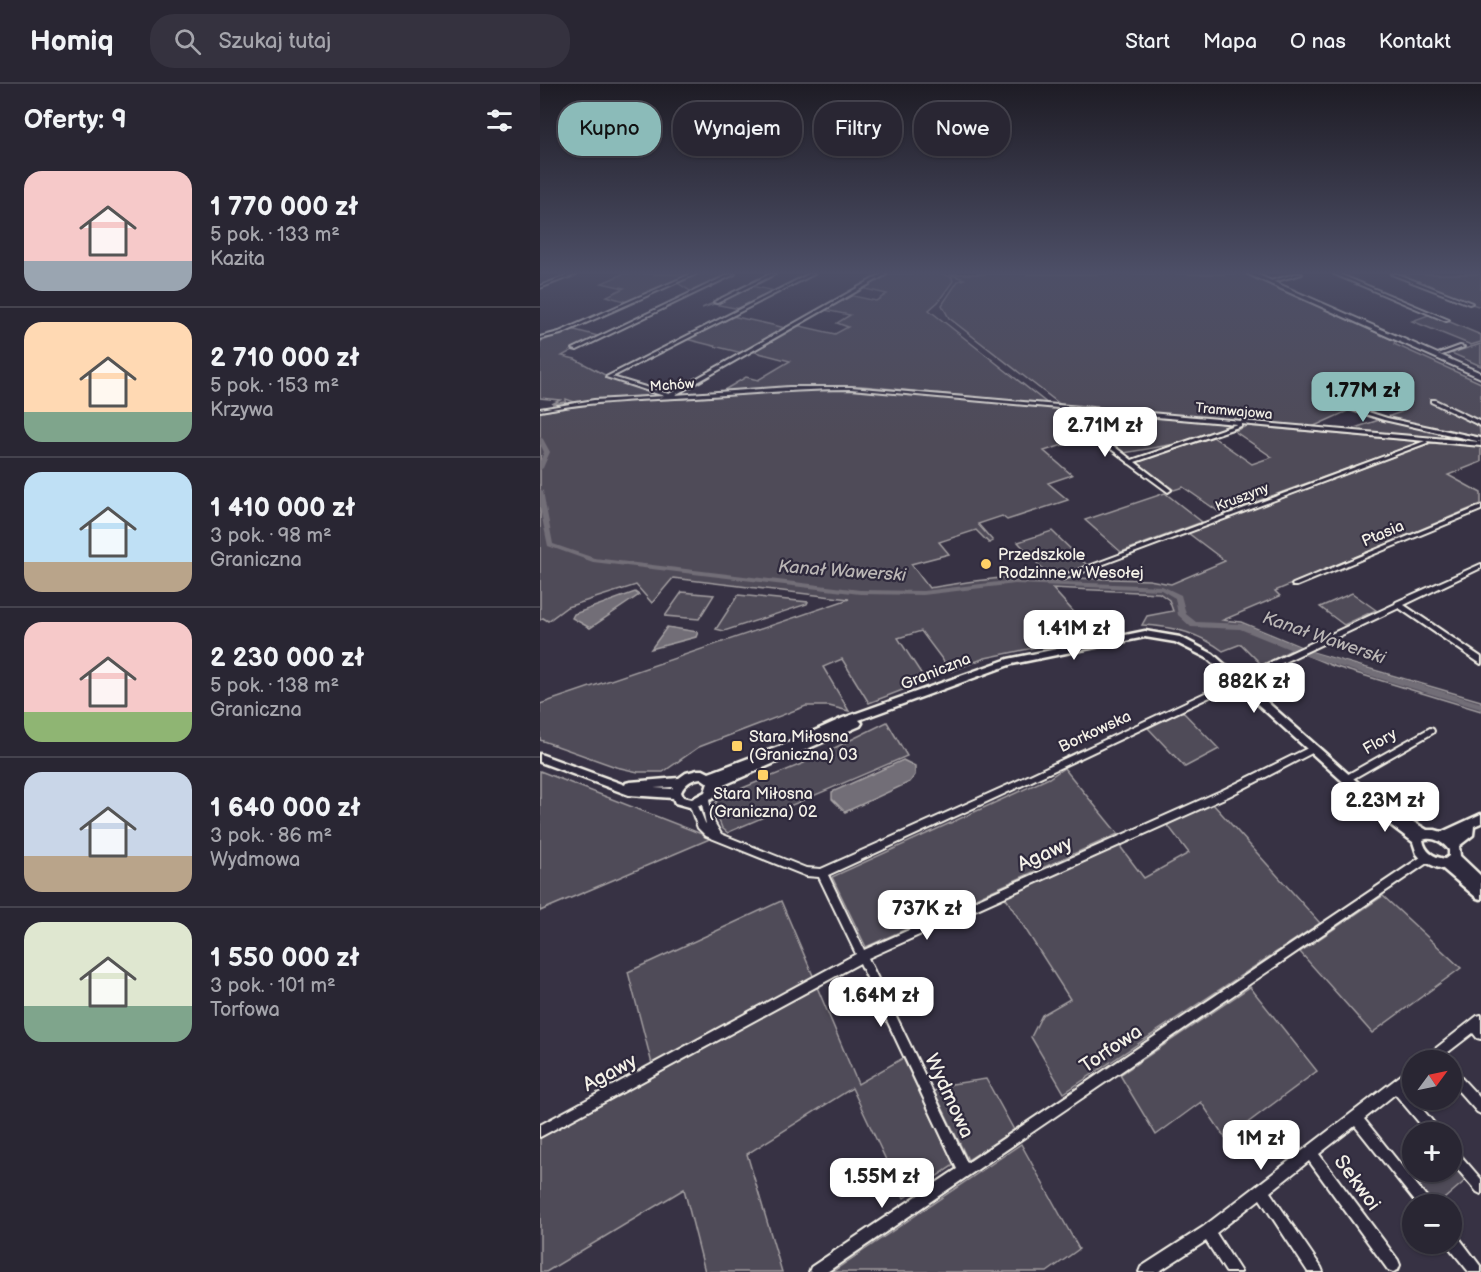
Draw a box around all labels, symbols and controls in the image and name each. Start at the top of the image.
search box [150,14,570,68]
text: Homiq [30,25,114,58]
icon: search [171,25,204,58]
text: Szukaj tutaj [219,28,331,55]
text: Start [1125,29,1170,54]
text: Mapa [1203,29,1257,54]
text: O nas [1290,29,1346,54]
text: Kontakt [1379,29,1451,54]
chip: Kupno [558,102,661,156]
chip: Wynajem [673,102,802,156]
chip: Filtry [814,102,902,156]
chip: Nowe [914,102,1010,156]
icon: filters [483,104,516,137]
text: Oferty: 9 [24,105,127,136]
text: 1 770 000 zł [210,192,358,223]
icon: home [72,195,144,267]
text: 5 pok. · 133 m² [210,223,340,247]
text: Kazita [210,247,265,271]
text: 2 710 000 zł [210,343,360,374]
icon: home [72,346,144,418]
pin: 1.77M zł [1301,372,1425,423]
text: 5 pok. · 153 m² [210,374,339,398]
street label: Mchów [649,375,695,395]
text: 1.77M zł [1325,379,1401,403]
text: Krzywa [210,398,274,422]
street label: Tramwajowa [1195,399,1273,423]
pin: 2.71M zł [1043,407,1167,458]
text: 2.71M zł [1067,414,1143,438]
street label: Kruszyny [1213,479,1272,515]
text: 1 410 000 zł [210,493,355,524]
icon: home [72,496,144,568]
street label: Ptasia [1359,517,1407,551]
text: 3 pok. · 98 m² [210,524,332,548]
place label: Przedszkole Rodzinne w Wesołej [998,546,1144,583]
text: Graniczna [210,548,302,572]
water label: Kanał Wawerski [777,556,908,586]
marker: Przedszkole Rodzinne w Wesołej [979,557,993,571]
water label: Kanał Wawerski [1260,607,1389,669]
pin: 1.41M zł [1012,610,1136,661]
text: 1.41M zł [1038,617,1110,641]
text: 2 230 000 zł [210,643,364,674]
icon: home [72,646,144,718]
street label: Graniczna [898,649,974,695]
pin: 882K zł [1199,663,1309,714]
text: 882K zł [1218,670,1290,694]
text: 5 pok. · 138 m² [210,674,339,698]
text: Graniczna [210,698,302,722]
street label: Borkowska [1056,707,1134,757]
street label: Flory [1360,724,1401,759]
place label: Stara Miłosna (Graniczna) 03 [749,728,858,765]
marker: Stara Miłosna (Graniczna) 03 [730,739,744,753]
marker: Stara Miłosna (Graniczna) 02 [756,768,770,782]
pin: 2.23M zł [1323,782,1447,833]
place label: Stara Miłosna (Graniczna) 02 [709,785,818,822]
text: 2.23M zł [1345,789,1425,813]
text: 1 640 000 zł [210,793,361,824]
icon: home [72,796,144,868]
text: 3 pok. · 86 m² [210,824,332,848]
street label: Agawy [1014,831,1076,877]
text: Wydmowa [210,848,300,872]
pin: 737K zł [872,890,982,941]
text: 737K zł [892,897,962,921]
text: 1 550 000 zł [210,943,360,974]
icon: home [72,946,144,1018]
text: 3 pok. · 101 m² [210,974,336,998]
pin: 1.64M zł [819,977,943,1028]
text: 1.64M zł [843,984,919,1008]
text: Torfowa [210,998,280,1022]
street label: Torfowa [1075,1020,1147,1078]
street label: Agawy [579,1049,641,1097]
street label: Wydmowa [919,1050,979,1142]
north arrow [1402,1050,1462,1110]
map controls [1402,1050,1462,1254]
pin: 1M zł [1219,1120,1303,1171]
button: + [1402,1122,1462,1182]
text: 1M zł [1237,1127,1285,1151]
street label: Sekwoi [1329,1150,1385,1216]
pin: 1.55M zł [820,1158,944,1209]
text: 1.55M zł [844,1165,920,1189]
button: − [1402,1194,1462,1254]

